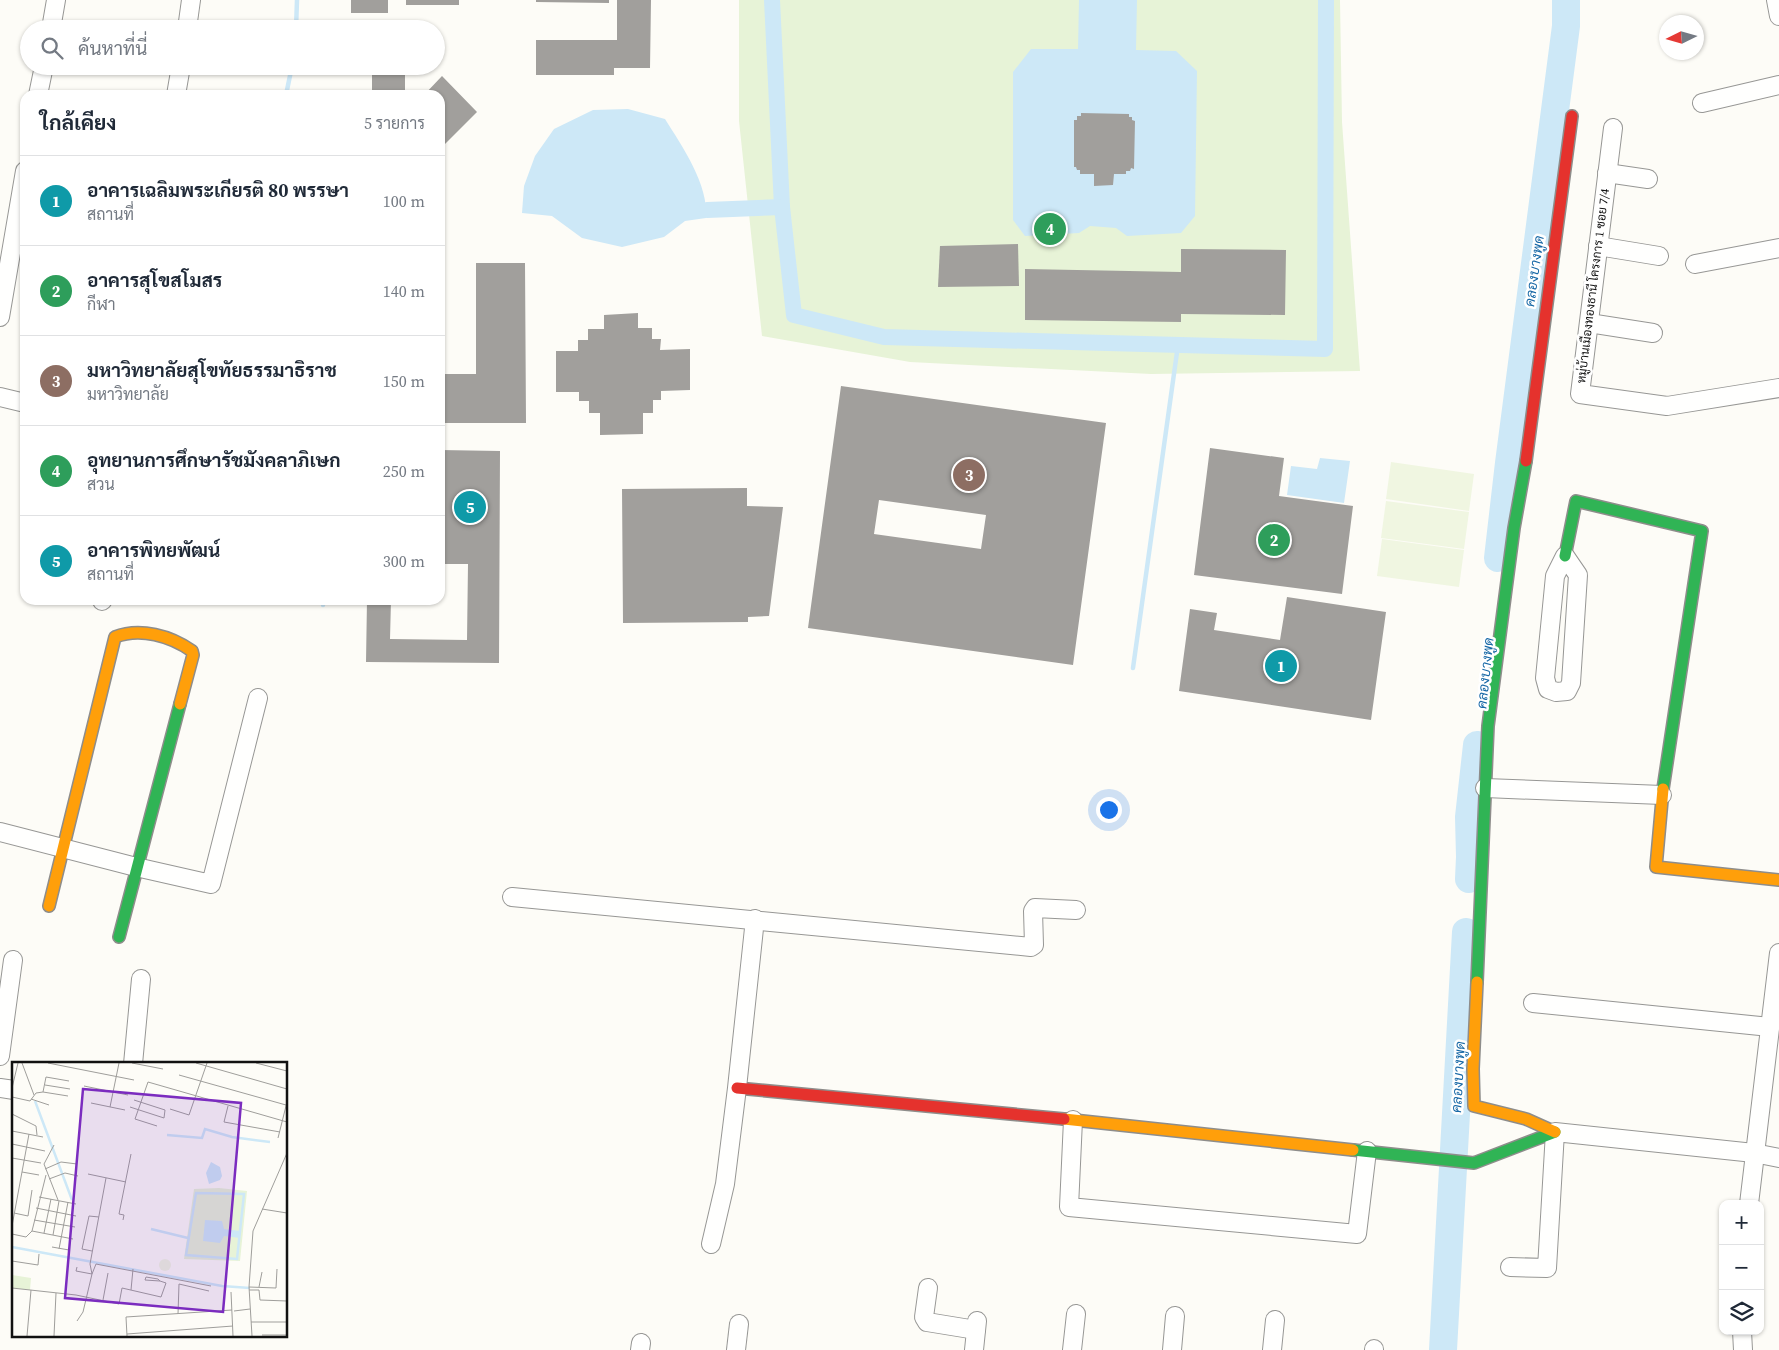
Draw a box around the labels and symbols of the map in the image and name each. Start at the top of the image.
north arrow [1659,15,1704,60]
street label: หมู่บ้านเมืองทองธานี โครงการ 1 ซอย 7/4 [1573,188,1613,384]
pin: 4 [1034,210,1066,248]
water label: คลองบางพูด [1519,234,1549,308]
pin: 3 [953,456,985,494]
pin: 5 [454,488,486,526]
pin: 2 [1258,521,1290,559]
water label: คลองบางพูด [1471,636,1499,710]
pin: 1 [1265,647,1297,685]
your location [1096,797,1122,823]
water label: คลองบางพูด [1446,1041,1470,1113]
inset map [12,1062,288,1338]

